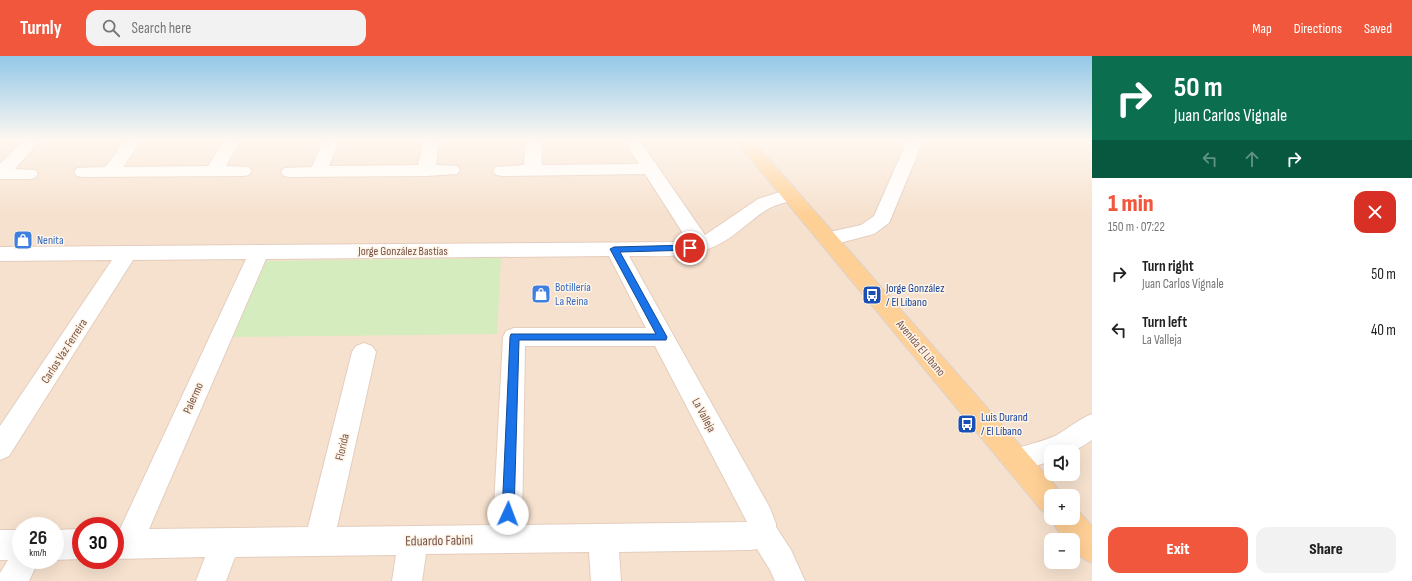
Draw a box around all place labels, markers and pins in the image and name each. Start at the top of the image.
shop icon: Nenita [12,229,34,251]
pin [673,231,707,265]
place label: Nenita [37,233,64,248]
place label: Botillería La Reina [555,280,591,309]
place label: Jorge González / El Líbano [885,281,945,310]
shop icon: Botillería La Reina [530,283,552,305]
bus stop icon: Jorge González / El Líbano [861,284,883,306]
place label: Luis Durand / El Líbano [981,410,1028,439]
bus stop icon: Luis Durand / El Líbano [956,413,978,435]

